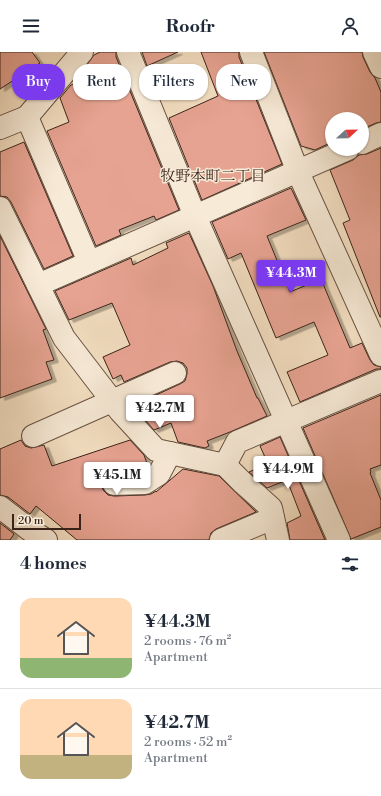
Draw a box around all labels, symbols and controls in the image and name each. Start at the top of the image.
icon: menu [20,15,42,37]
text: Roofr [166,15,215,38]
icon: person [339,15,361,37]
chip: Buy [12,64,65,100]
chip: Rent [73,64,131,100]
chip: Filters [139,64,208,100]
chip: New [216,64,271,100]
north arrow [325,112,369,156]
map controls [325,112,369,156]
district label: 牧野本町二丁目 [160,167,266,186]
pin: ¥44.3M [258,260,324,294]
text: ¥44.3M [265,265,317,281]
pin: ¥42.7M [127,395,193,429]
text: ¥42.7M [135,400,185,416]
pin: ¥44.9M [255,456,321,490]
text: ¥44.9M [262,461,314,477]
pin: ¥45.1M [84,462,150,496]
text: ¥45.1M [93,467,141,483]
scale bar [12,512,81,531]
text: 20 m [18,514,43,528]
text: 4 homes [20,553,87,575]
icon: filters [339,553,361,575]
text: ¥44.3M [144,611,211,633]
icon: home [52,614,100,662]
text: 2 rooms · 76 m² [144,633,231,649]
text: Apartment [144,649,208,665]
text: ¥42.7M [144,712,209,734]
icon: home [52,715,100,763]
text: 2 rooms · 52 m² [144,734,232,750]
text: Apartment [144,750,208,766]

